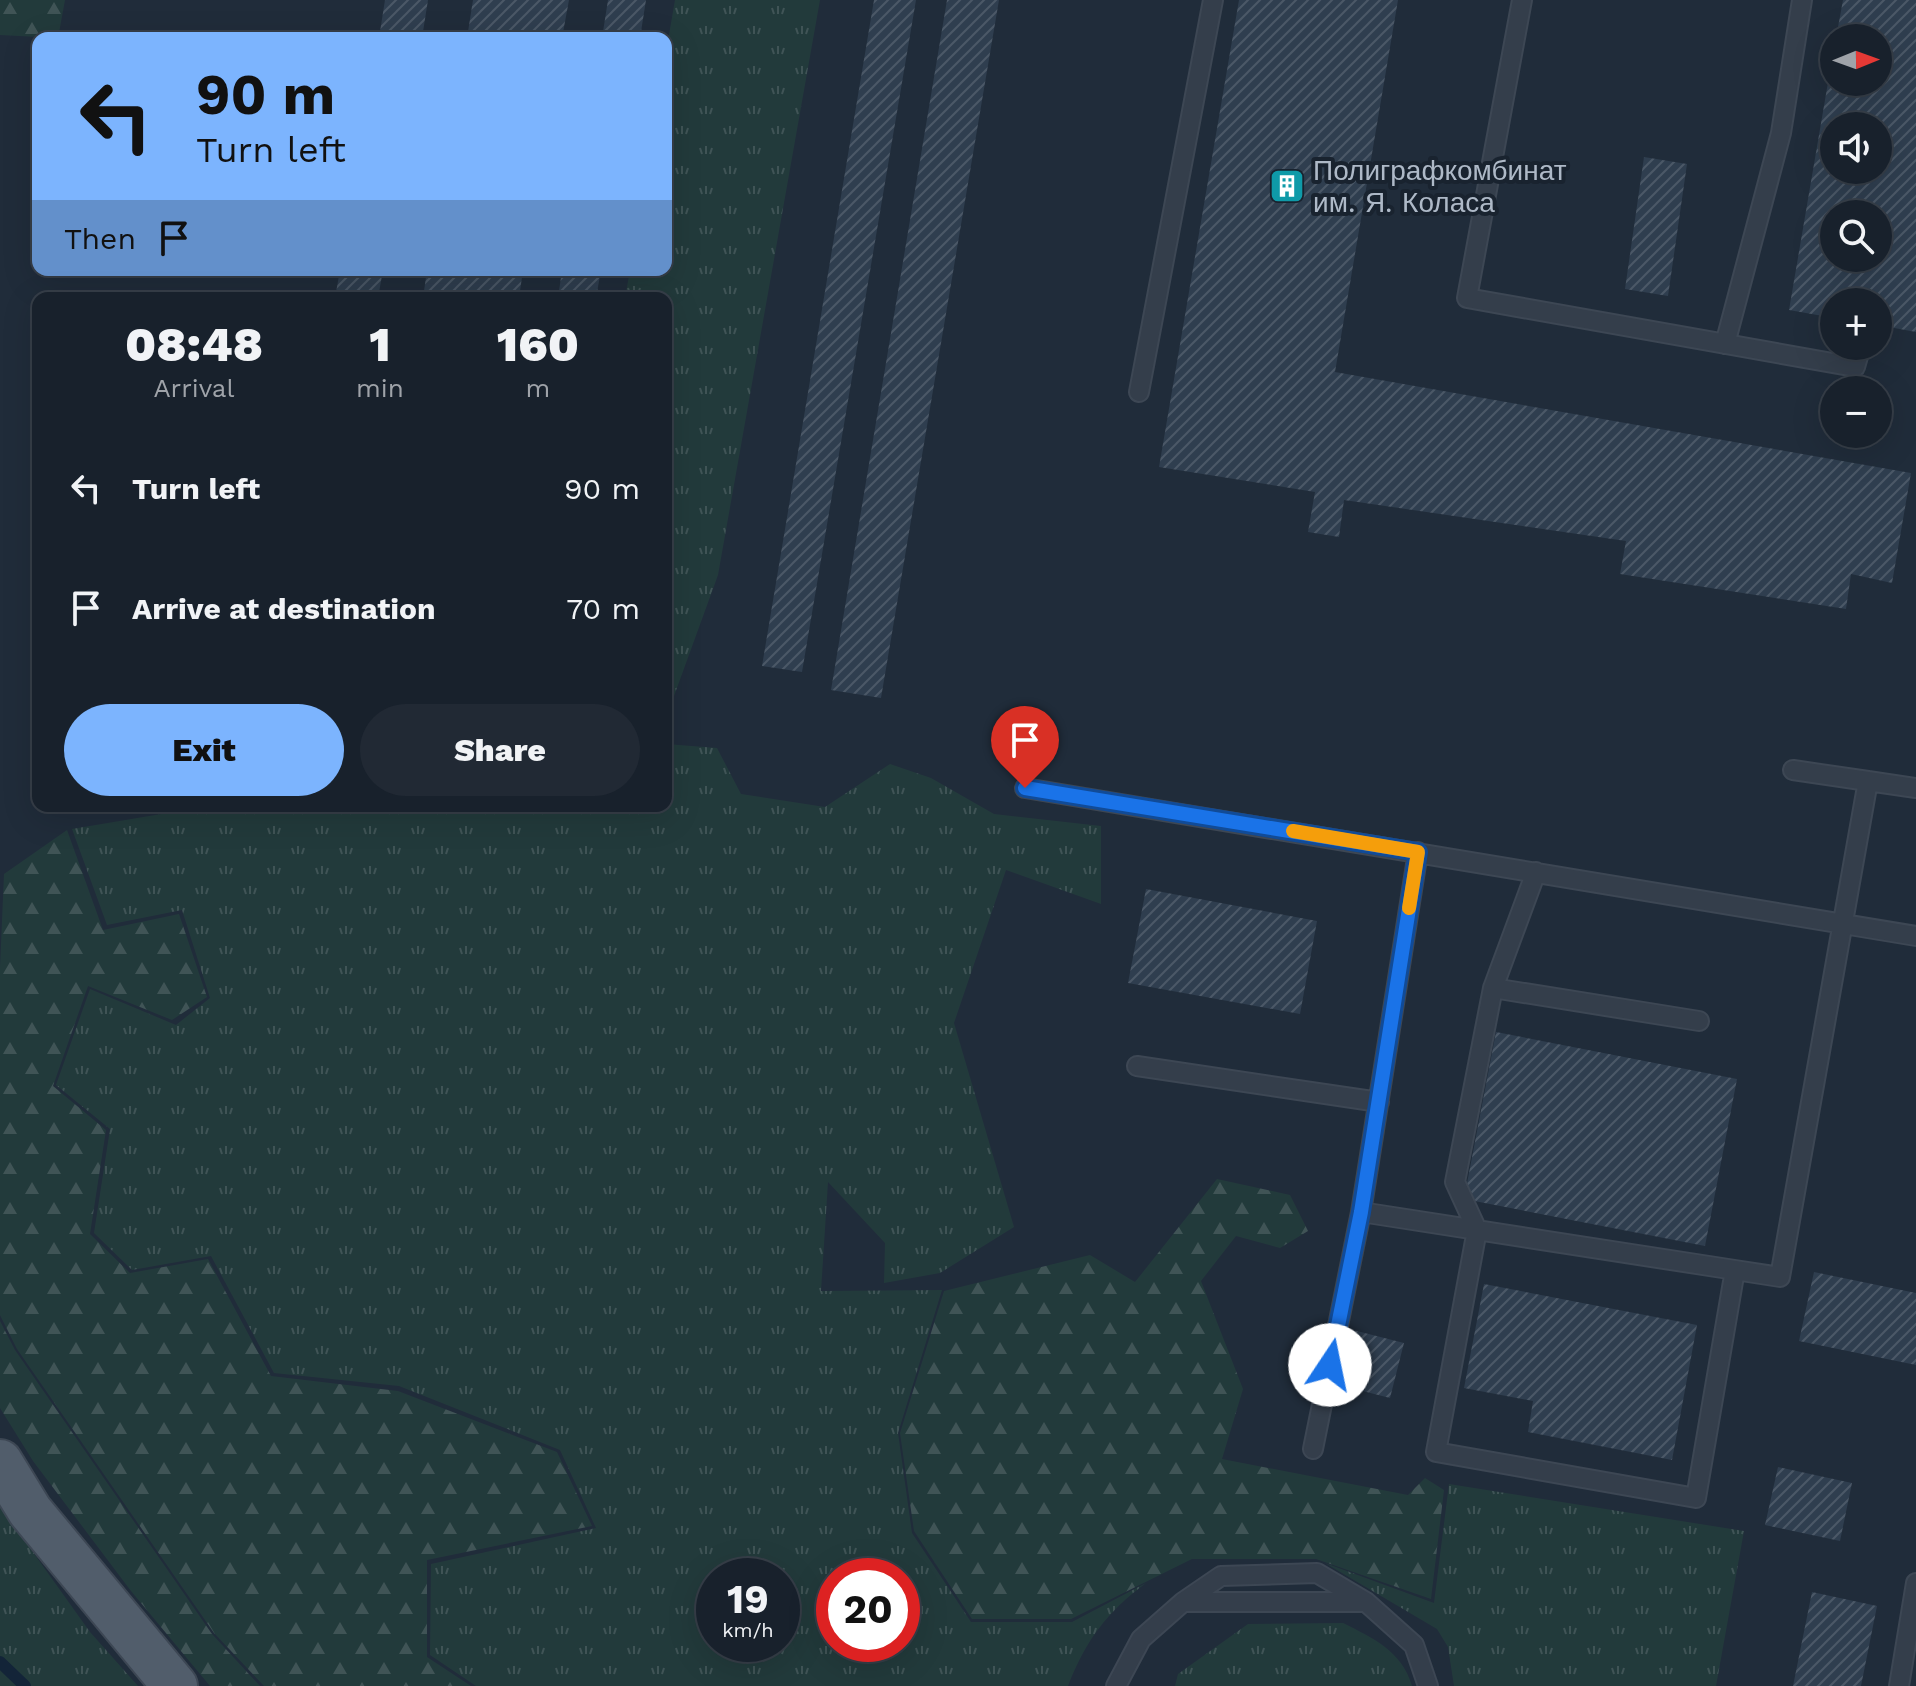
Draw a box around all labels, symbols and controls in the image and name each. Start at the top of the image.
north arrow [1820,24,1892,96]
map controls [1820,24,1892,448]
text: 90 m [196,62,335,128]
icon: left [64,64,168,168]
button: sound [1820,112,1892,184]
text: Turn left [196,129,346,171]
place label: Полиграфкомбинат им. Я. Коласа [1313,154,1567,219]
building icon: Полиграфкомбинат им. Я. Коласа [1268,167,1306,205]
button: search [1820,200,1892,272]
icon: arrive [152,216,196,260]
text: Then [64,221,136,256]
button: + [1820,288,1892,360]
text: 08:48 [125,316,263,373]
text: 1 [369,316,391,373]
text: 160 [497,316,579,373]
text: Arrival [153,373,235,403]
text: min [356,373,404,403]
text: m [525,373,550,403]
button: − [1820,376,1892,448]
icon: left [64,466,108,510]
text: Turn left [132,471,260,506]
text: 90 m [564,471,640,506]
icon: arrive [64,586,108,630]
text: Arrive at destination [132,591,436,626]
text: 70 m [566,591,640,626]
button: Exit [64,704,344,796]
button: Share [360,704,640,796]
pin [991,706,1059,788]
icon: arrive [1003,718,1047,762]
position arrow [1288,1323,1372,1407]
speed limit sign: 20 [816,1558,920,1662]
text: 19 [727,1576,769,1623]
text: km/h [722,1618,774,1642]

